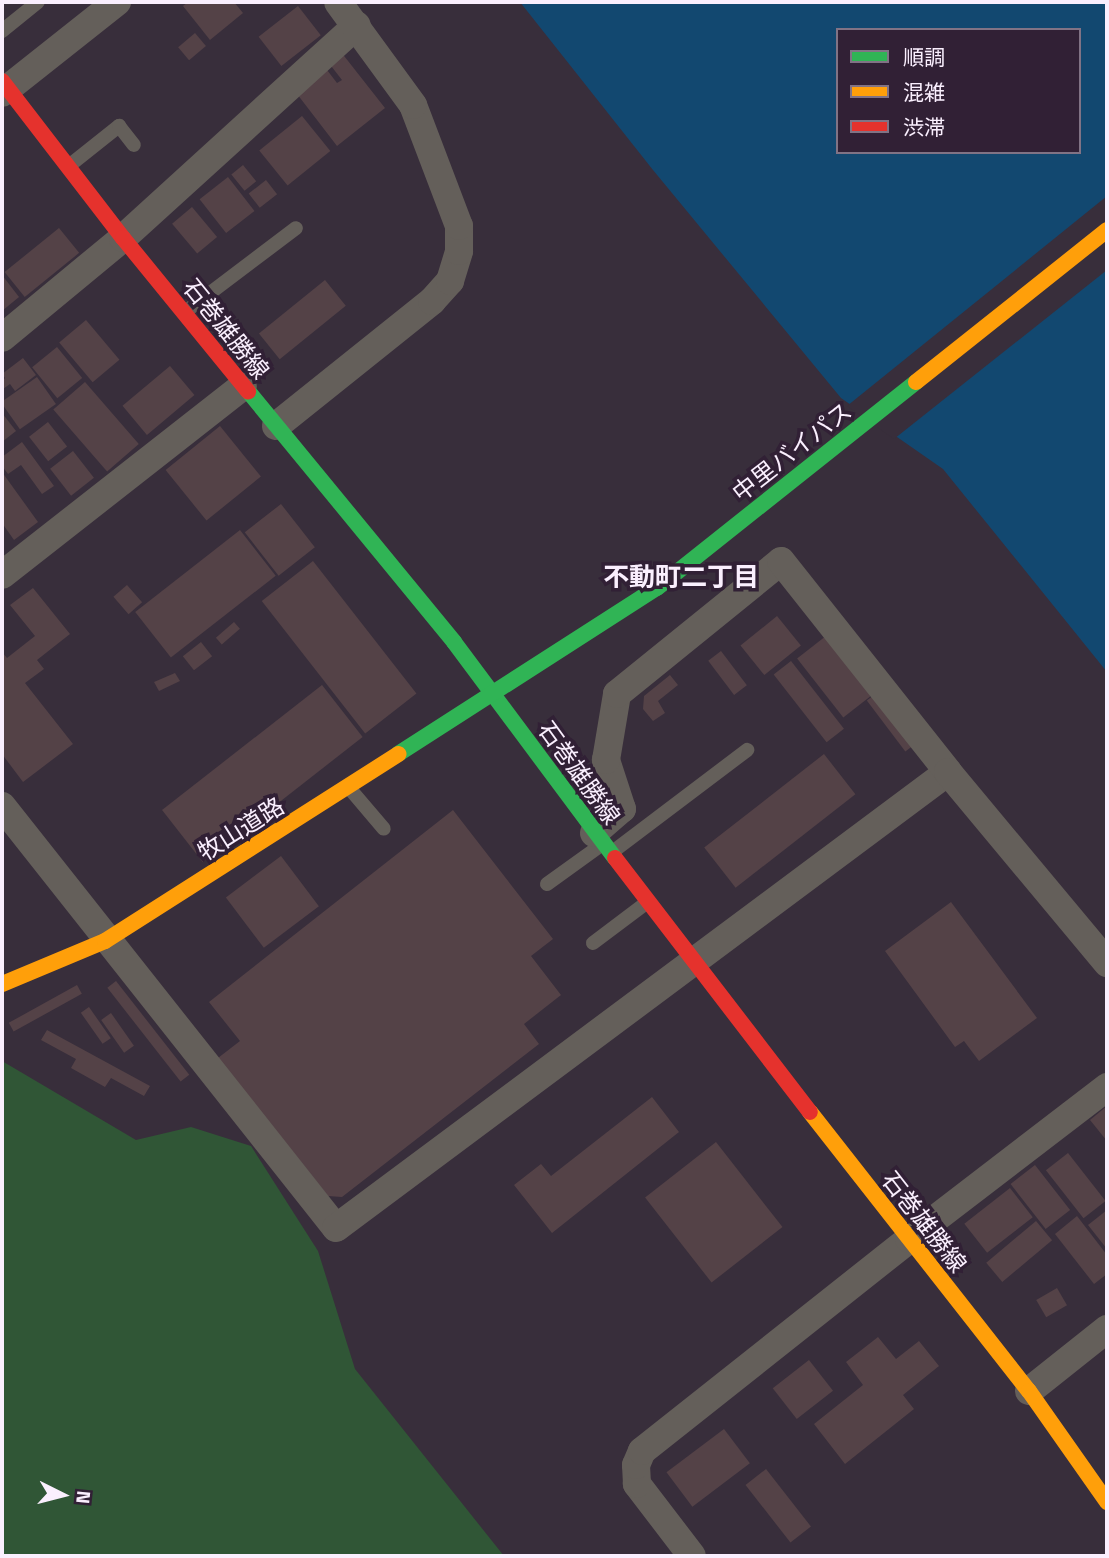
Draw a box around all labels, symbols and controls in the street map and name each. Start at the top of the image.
legend [836,28,1081,154]
text: 順調 [903,41,945,73]
text: 混雑 [903,76,945,108]
text: 渋滞 [903,111,945,143]
street label: 石巻雄勝線 [177,273,275,385]
street label: 中里バイパス [726,396,858,508]
district label: 不動町二丁目 [603,561,759,593]
street label: 石巻雄勝線 [532,716,626,830]
street label: 牧山道路 [193,791,289,867]
street label: 石巻雄勝線 [876,1166,972,1278]
north arrow [28,1460,98,1530]
text: N [69,1489,99,1505]

